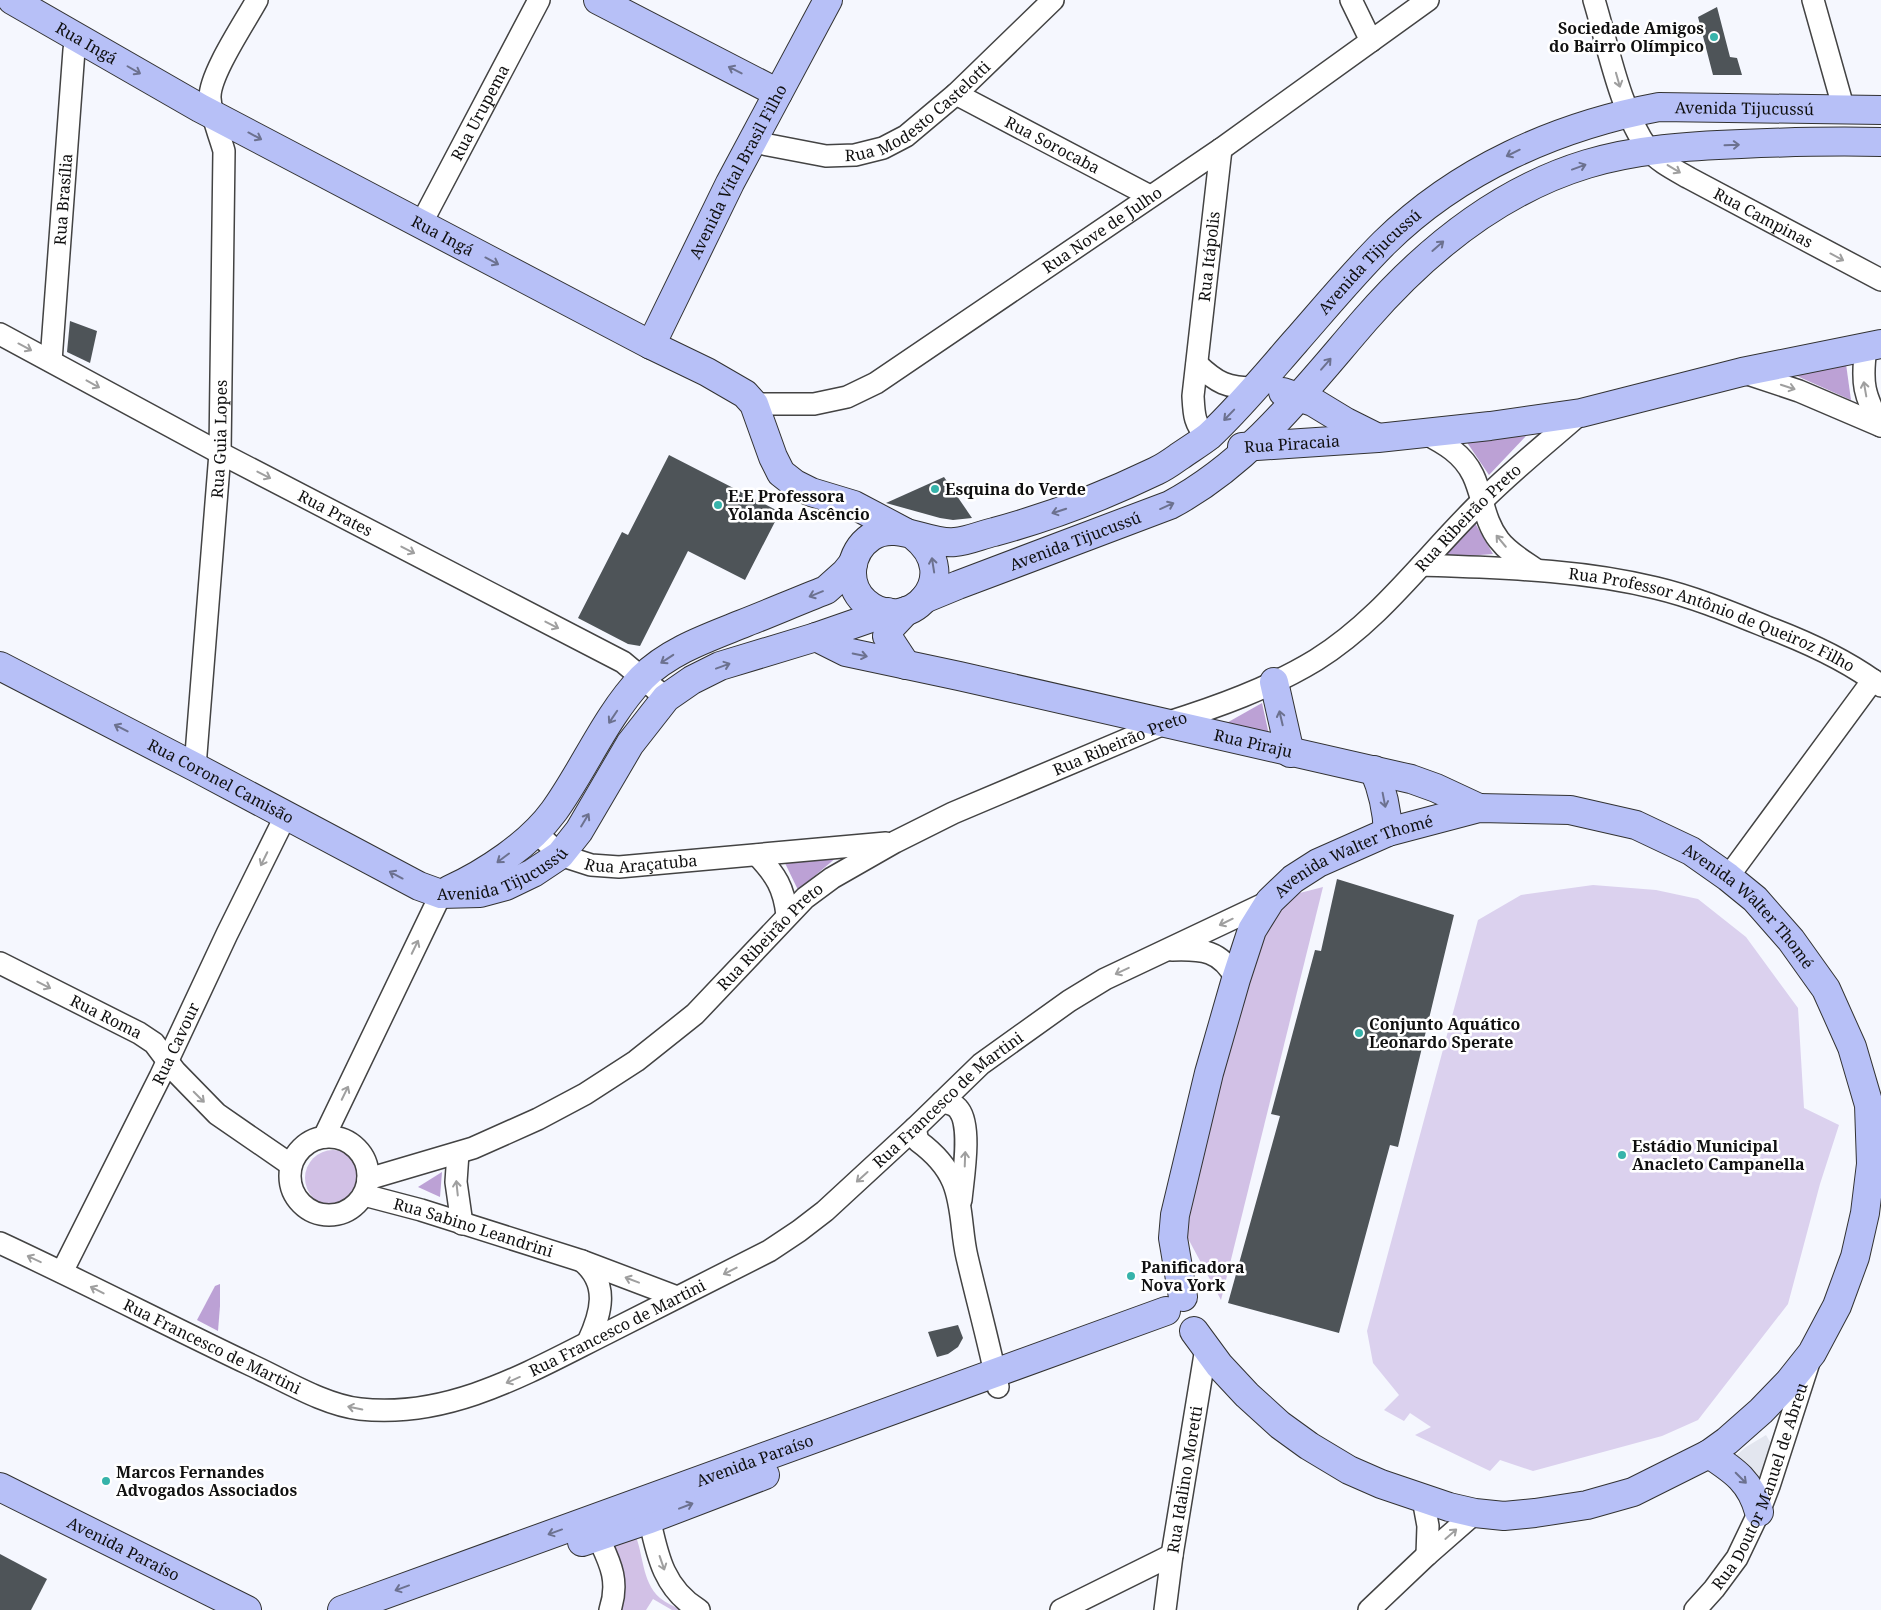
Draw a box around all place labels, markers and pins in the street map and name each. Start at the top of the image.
place label: Sociedade Amigos do Bairro Olímpico [1549,17,1704,57]
marker: Sociedade Amigos do Bairro Olímpico [1708,31,1720,43]
place label: Esquina do Verde [945,478,1086,500]
marker: Esquina do Verde [929,483,941,495]
place label: E.E Professora Yolanda Ascêncio [728,485,870,525]
marker: E.E Professora Yolanda Ascêncio [712,499,724,511]
place label: Conjunto Aquático Leonardo Sperate [1369,1013,1520,1053]
marker: Conjunto Aquático Leonardo Sperate [1353,1027,1365,1039]
place label: Estádio Municipal Anacleto Campanella [1632,1135,1805,1175]
marker: Estádio Municipal Anacleto Campanella [1616,1149,1628,1161]
place label: Panificadora Nova York [1141,1256,1245,1296]
marker: Panificadora Nova York [1125,1270,1137,1282]
place label: Marcos Fernandes Advogados Associados [116,1461,297,1501]
marker: Marcos Fernandes Advogados Associados [100,1475,112,1487]

